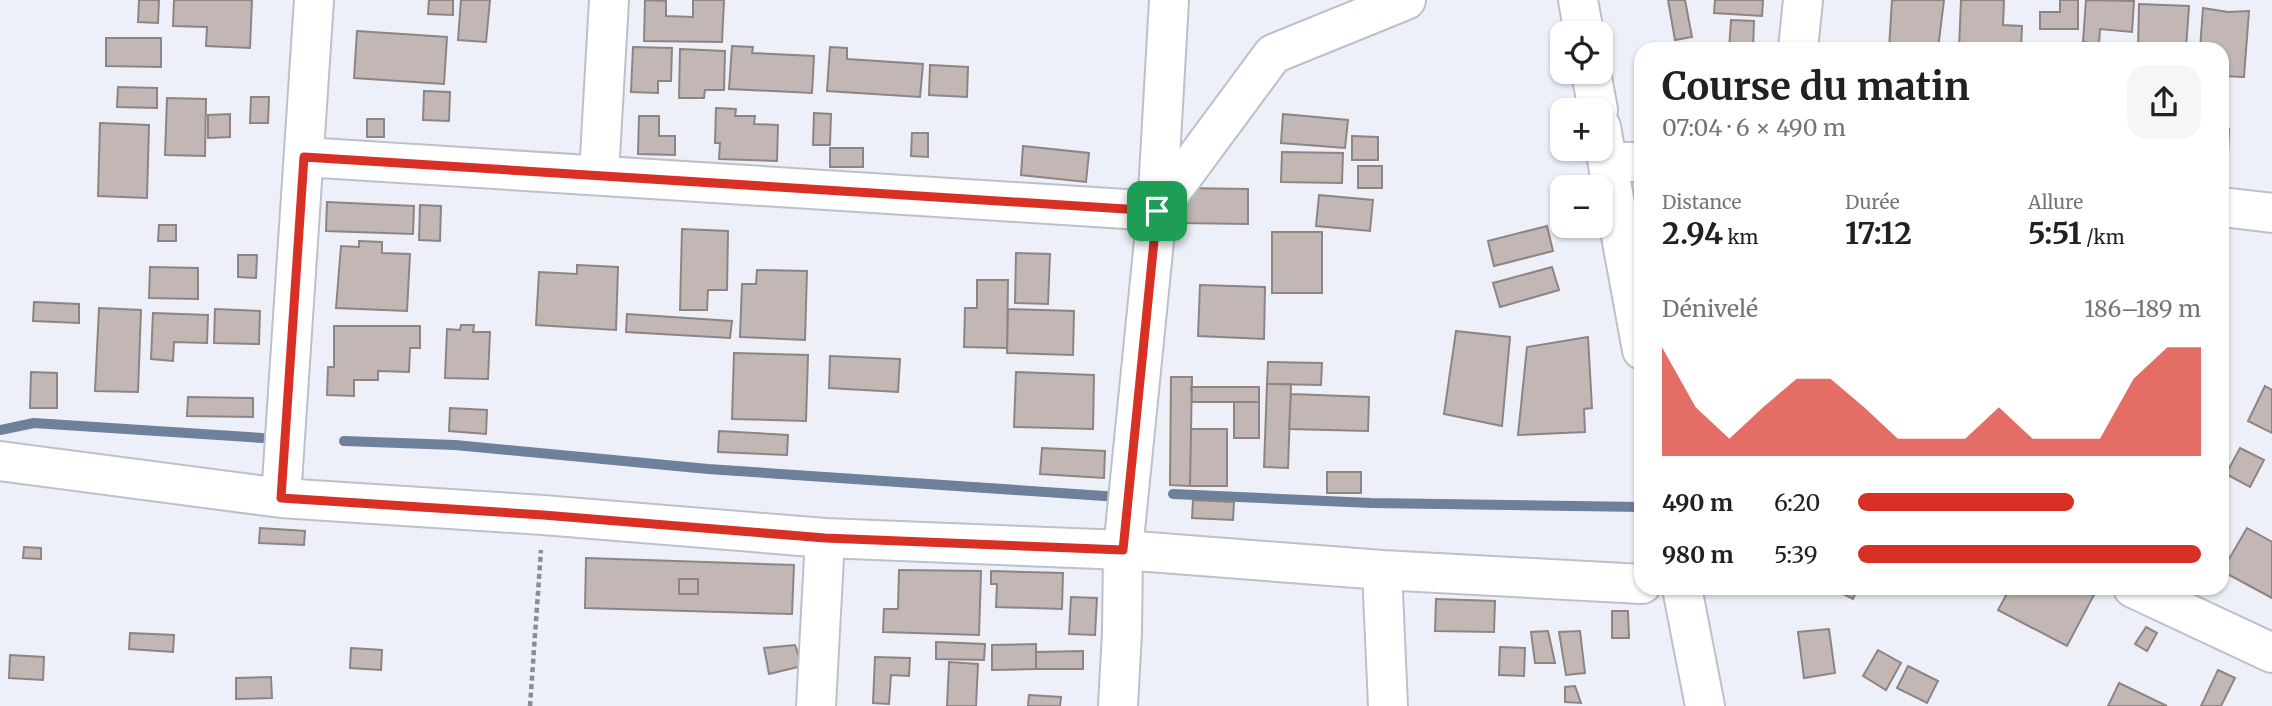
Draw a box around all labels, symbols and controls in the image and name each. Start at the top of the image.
map controls [1550,21,1613,238]
button: locate [1550,21,1613,84]
text: Course du matin [1662,63,1970,110]
button: share [2127,65,2201,139]
button: + [1550,98,1613,161]
text: 07:04 · 6 × 490 m [1662,113,1846,142]
button: − [1550,175,1613,238]
pin [1127,181,1187,241]
text: Distance [1662,190,1741,214]
text: Durée [1845,190,1900,214]
text: Allure [2028,190,2083,214]
icon: arrive [1138,192,1176,230]
text: 2.94 [1662,214,1723,252]
text: 17:12 [1845,214,1912,252]
text: 5:51 [2028,214,2082,252]
text: km [1723,225,1758,249]
text: /km [2082,225,2125,249]
text: Dénivelé [1662,294,1758,323]
text: 186–189 m [2084,294,2201,323]
text: 490 m [1662,488,1733,517]
text: 6:20 [1774,488,1820,517]
text: 980 m [1662,540,1734,569]
text: 5:39 [1774,540,1818,569]

